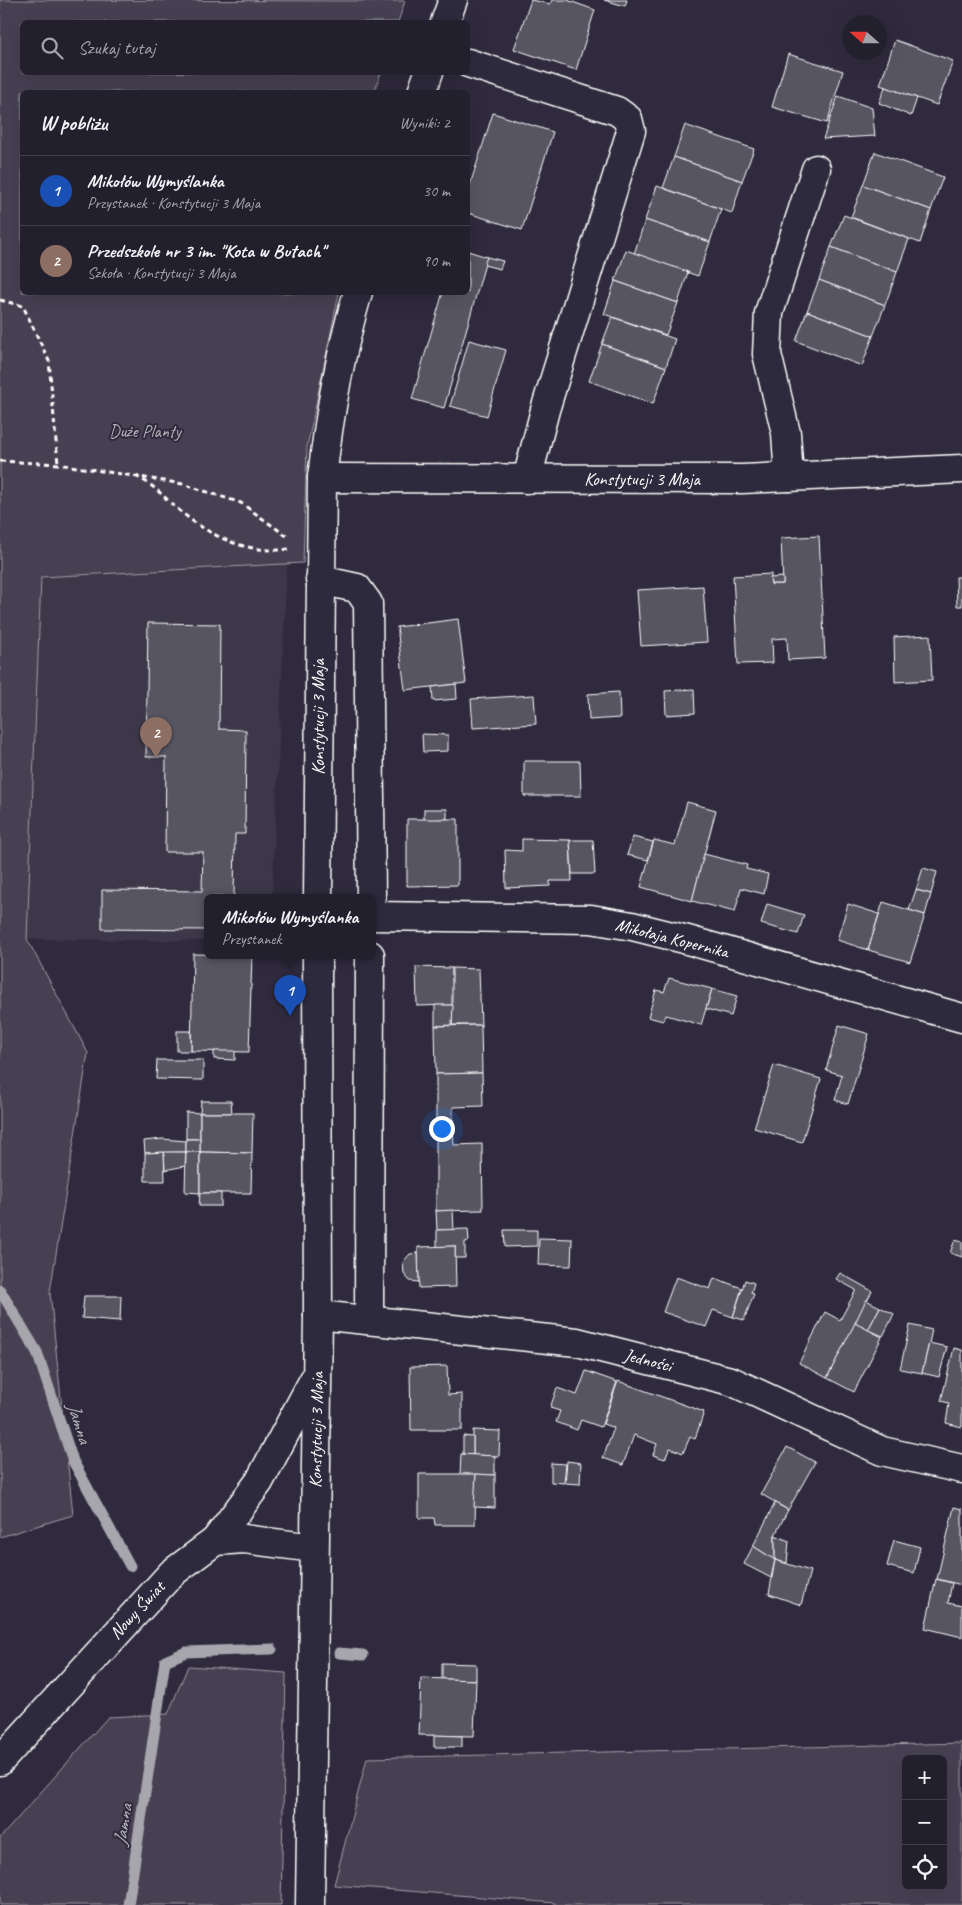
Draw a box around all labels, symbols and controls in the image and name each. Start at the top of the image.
north arrow [842,15,887,60]
search box [20,20,470,75]
icon: search [38,34,66,62]
text: Szukaj tutaj [78,36,155,60]
text: W pobliżu [40,110,107,136]
text: Wyniki: 2 [399,113,450,133]
text: Mikołów Wymyślanka [87,169,224,193]
text: 1 [52,181,60,201]
text: 30 m [423,181,450,201]
text: Przystanek · Konstytucji 3 Maja [87,193,260,213]
text: Przedszkole nr 3 im. "Kota w Butach" [87,239,325,263]
text: 2 [52,251,60,271]
text: 90 m [423,251,450,271]
text: Szkoła · Konstytucji 3 Maja [87,263,236,283]
park label: Duże Planty [109,420,183,442]
street label: Konstytucji 3 Maja [584,468,702,490]
street label: Konstytucji 3 Maja [307,657,329,775]
pin: 2 [140,717,172,758]
popup [204,894,376,959]
text: Mikołów Wymyślanka [222,905,358,929]
street label: Mikołaja Kopernika [613,913,732,963]
text: Przystanek [222,929,281,949]
pin: 1 [274,975,306,1016]
your location [429,1116,455,1142]
street label: Jedności [621,1343,677,1377]
street label: Konstytucji 3 Maja [304,1370,328,1488]
water label: Jamna [61,1398,97,1448]
street label: Nowy Świat [105,1575,171,1644]
map controls [902,1755,947,1890]
button: + [902,1755,947,1800]
button: − [902,1800,947,1845]
water label: Jamna [108,1801,138,1849]
button: locate [902,1845,947,1890]

